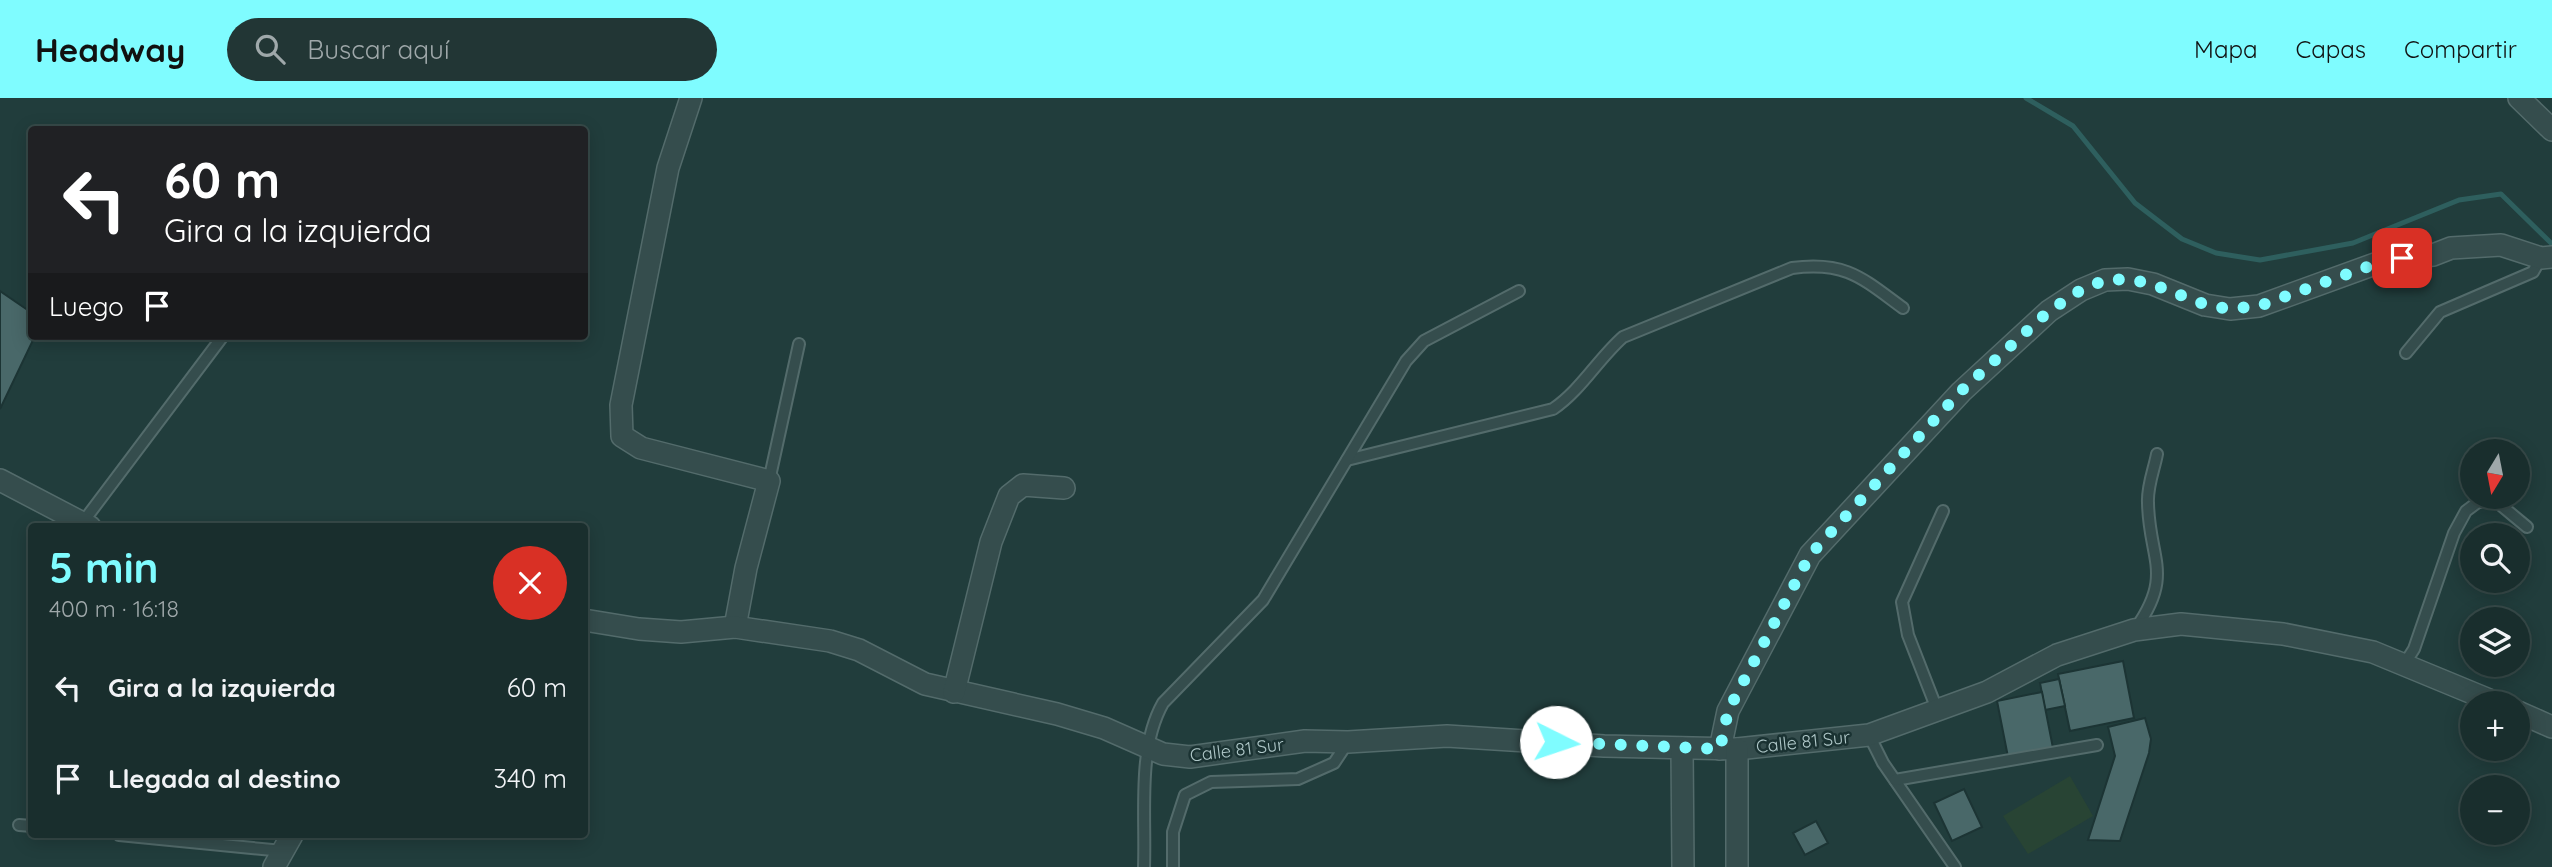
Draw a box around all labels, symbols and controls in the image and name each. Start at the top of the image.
search box [227,18,717,81]
text: Headway [35,29,185,70]
icon: search [251,30,289,68]
text: Buscar aquí [307,33,449,66]
text: Mapa [2194,34,2258,64]
text: Capas [2296,34,2366,64]
text: Compartir [2404,34,2517,64]
text: 60 m [164,149,280,210]
icon: left [49,154,140,245]
text: Gira a la izquierda [164,210,432,250]
pin [2372,228,2432,288]
icon: arrive [2383,239,2421,277]
icon: arrive [138,287,176,325]
text: Luego [49,290,124,323]
north arrow [2460,439,2530,509]
map controls [2460,439,2530,845]
button: search [2460,523,2530,593]
text: 5 min [49,541,159,594]
button: close [493,546,567,620]
text: 400 m · 16:18 [49,594,179,623]
button: layers [2460,607,2530,677]
icon: left [49,669,87,707]
text: Gira a la izquierda [108,671,336,704]
text: 60 m [507,671,567,704]
button: + [2460,691,2530,761]
position arrow [1519,705,1593,779]
street label: Calle 81 Sur [1755,725,1851,758]
street label: Calle 81 Sur [1189,732,1285,767]
icon: arrive [49,760,87,798]
text: Llegada al destino [108,762,341,795]
text: 340 m [493,762,567,795]
button: − [2460,775,2530,845]

